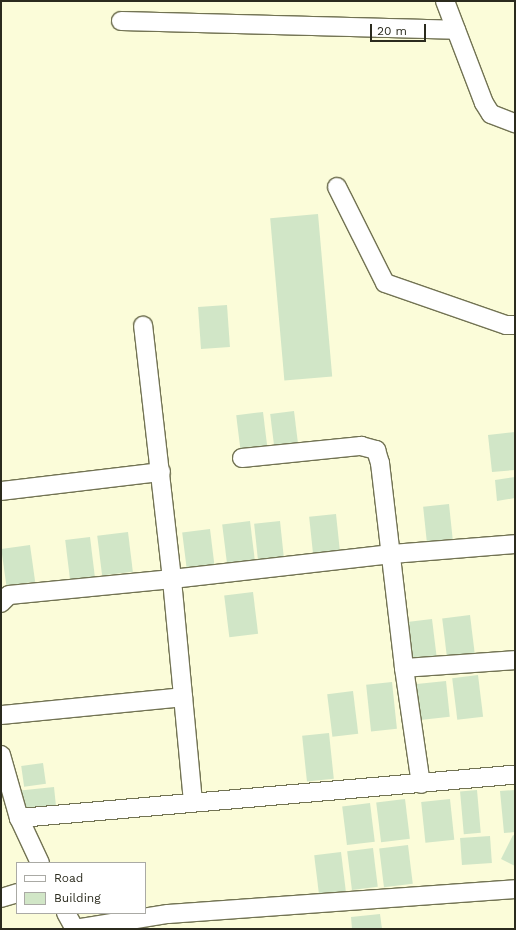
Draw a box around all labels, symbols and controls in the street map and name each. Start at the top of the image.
scale bar [372,16,428,42]
text: 20 m [377,24,407,38]
legend [16,862,146,914]
text: Road [54,871,83,885]
text: Building [54,891,101,905]

